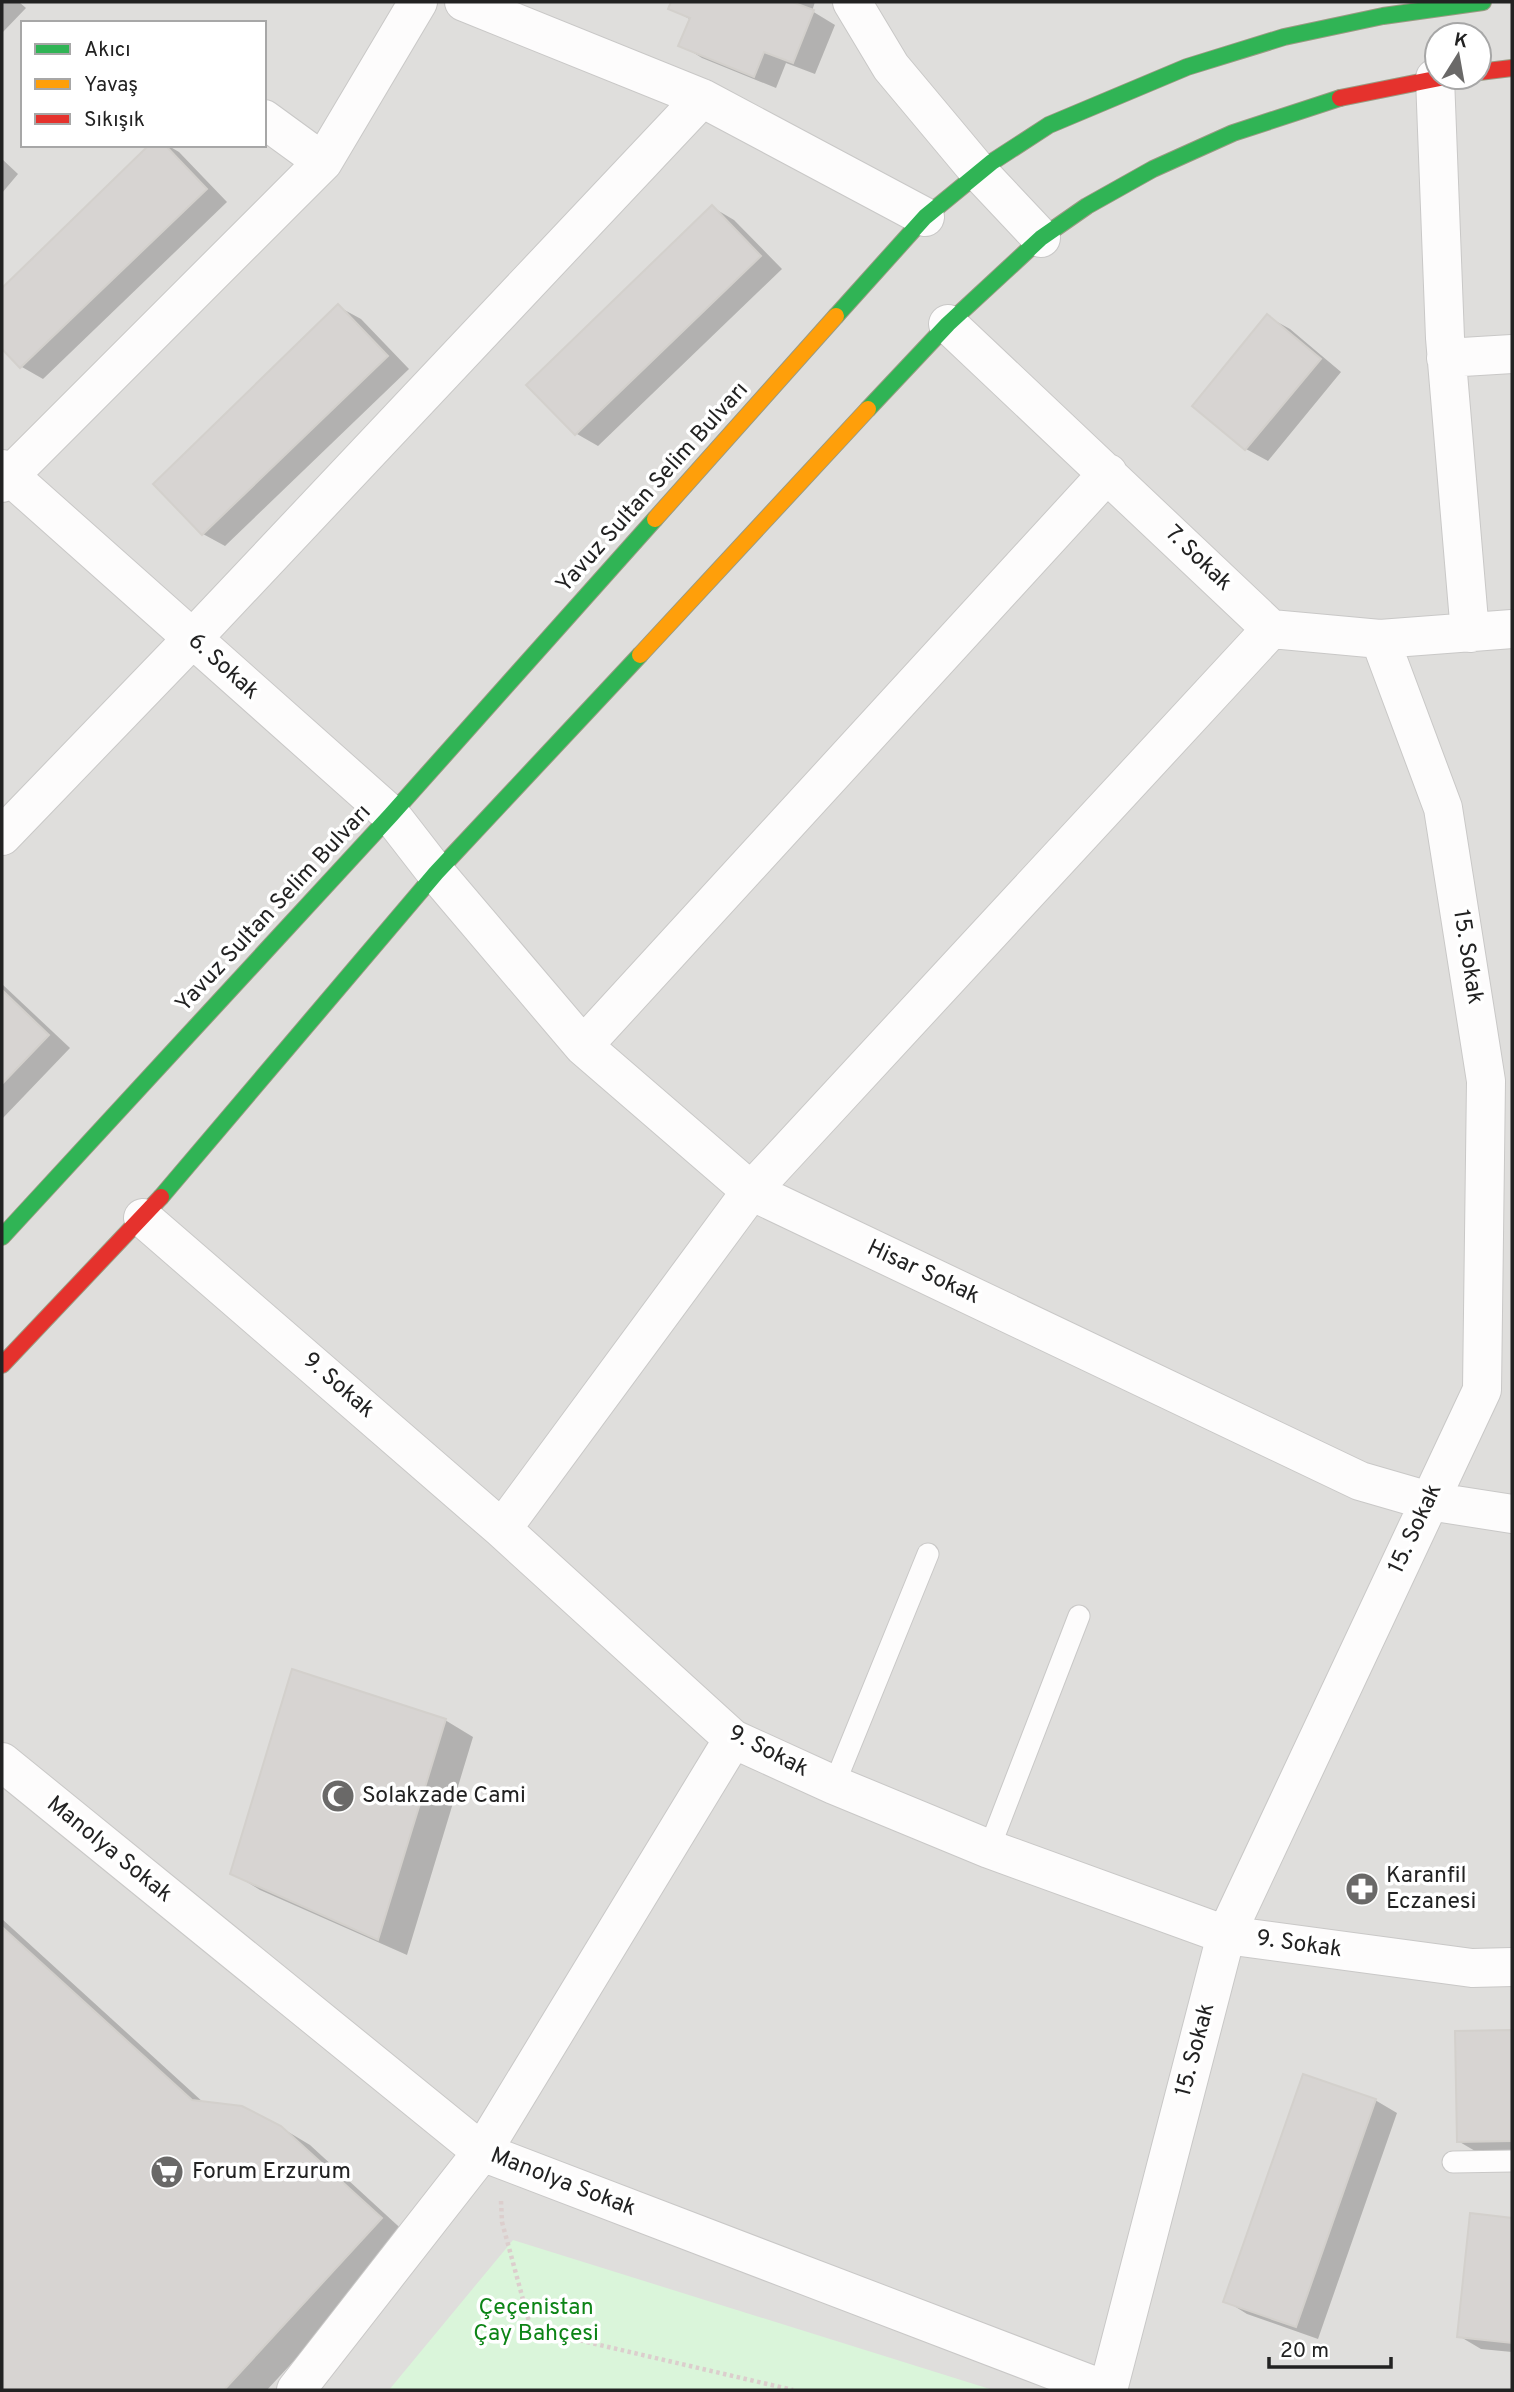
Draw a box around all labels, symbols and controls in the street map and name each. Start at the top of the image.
legend [21,21,266,147]
north arrow [1423,21,1493,91]
text: K [1452,28,1470,54]
text: Akıcı [84,37,131,64]
text: Yavaş [84,72,138,99]
text: Sıkışık [84,107,145,134]
street label: Yavuz Sultan Selim Bulvarı [551,377,755,599]
street label: 7. Sokak [1158,520,1238,598]
street label: 6. Sokak [181,627,265,707]
street label: Yavuz Sultan Selim Bulvarı [170,799,378,1019]
street label: 15. Sokak [1445,908,1489,1006]
street label: Hisar Sokak [862,1234,984,1312]
street label: 9. Sokak [296,1347,380,1425]
street label: 15. Sokak [1383,1480,1449,1578]
street label: 9. Sokak [723,1719,813,1785]
mosque icon: Solakzade Cami [319,1777,357,1815]
place label: Solakzade Cami [362,1782,526,1811]
street label: Manolya Sokak [40,1790,178,1910]
place label: Karanfil Eczanesi [1386,1862,1476,1917]
pharmacy icon: Karanfil Eczanesi [1343,1870,1381,1908]
street label: 9. Sokak [1254,1925,1344,1965]
street label: 15. Sokak [1170,2000,1222,2100]
street label: Manolya Sokak [486,2142,640,2224]
supermarket icon: Forum Erzurum [148,2153,186,2191]
place label: Forum Erzurum [192,2158,351,2187]
park label: Çeçenistan Çay Bahçesi [473,2294,599,2349]
scale bar [1269,2326,1392,2370]
text: 20 m [1280,2338,1329,2365]

